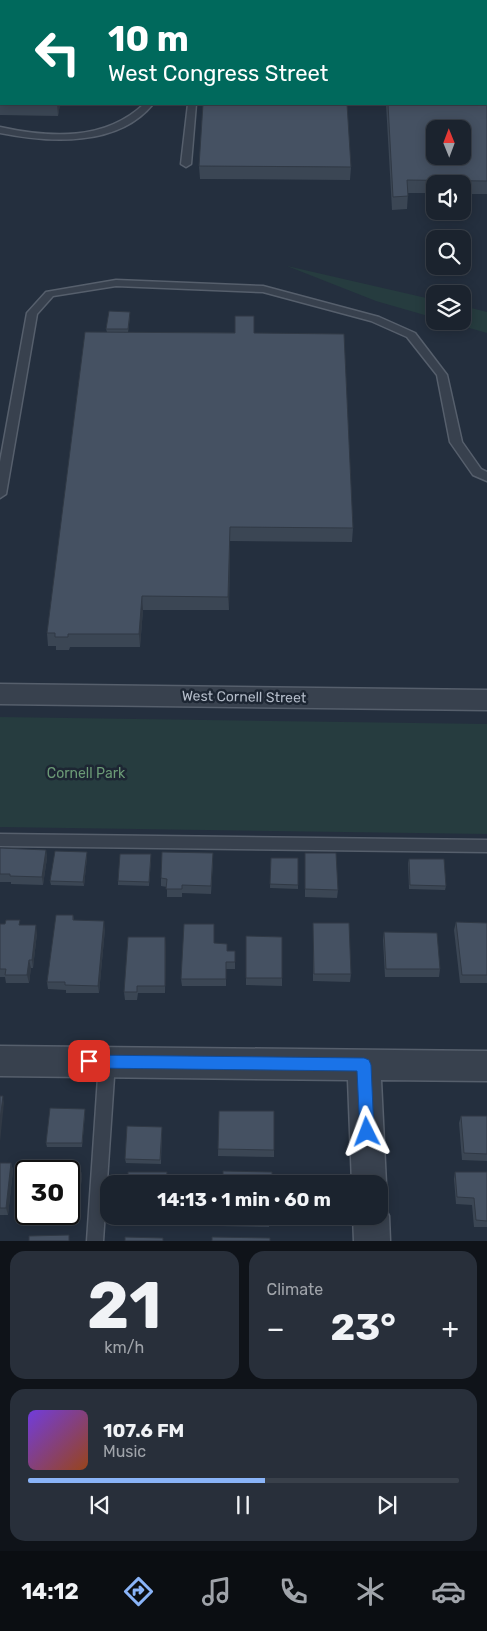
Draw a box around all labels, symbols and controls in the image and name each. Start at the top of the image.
text: 10 m [108,18,189,60]
icon: left [25,20,90,85]
text: West Congress Street [108,60,328,87]
north arrow [426,120,471,165]
map controls [426,120,471,330]
button: sound [426,175,471,220]
button: search [426,230,471,275]
button: layers [426,285,471,330]
street label: West Cornell Street [182,687,307,707]
park label: Cornell Park [47,765,126,782]
pin [68,1040,110,1082]
icon: arrive [75,1047,103,1075]
position arrow [340,1105,392,1157]
speed limit sign: 30 [15,1160,80,1225]
text: 14:13 · 1 min · 60 m [157,1188,331,1211]
text: 21 [87,1267,162,1344]
text: Climate [267,1280,323,1299]
text: 23° [330,1304,396,1350]
text: − [267,1312,285,1345]
text: + [442,1312,459,1345]
text: km/h [104,1338,144,1357]
text: 107.6 FM [103,1419,184,1442]
text: Music [103,1442,146,1461]
icon: previous [86,1491,114,1519]
icon: pause [229,1491,257,1519]
icon: next [373,1491,401,1519]
icon: directions [121,1574,156,1609]
icon: music [199,1574,234,1609]
icon: phone [276,1574,311,1609]
icon: climate [353,1574,388,1609]
icon: car [431,1574,466,1609]
text: 14:12 [21,1578,79,1605]

